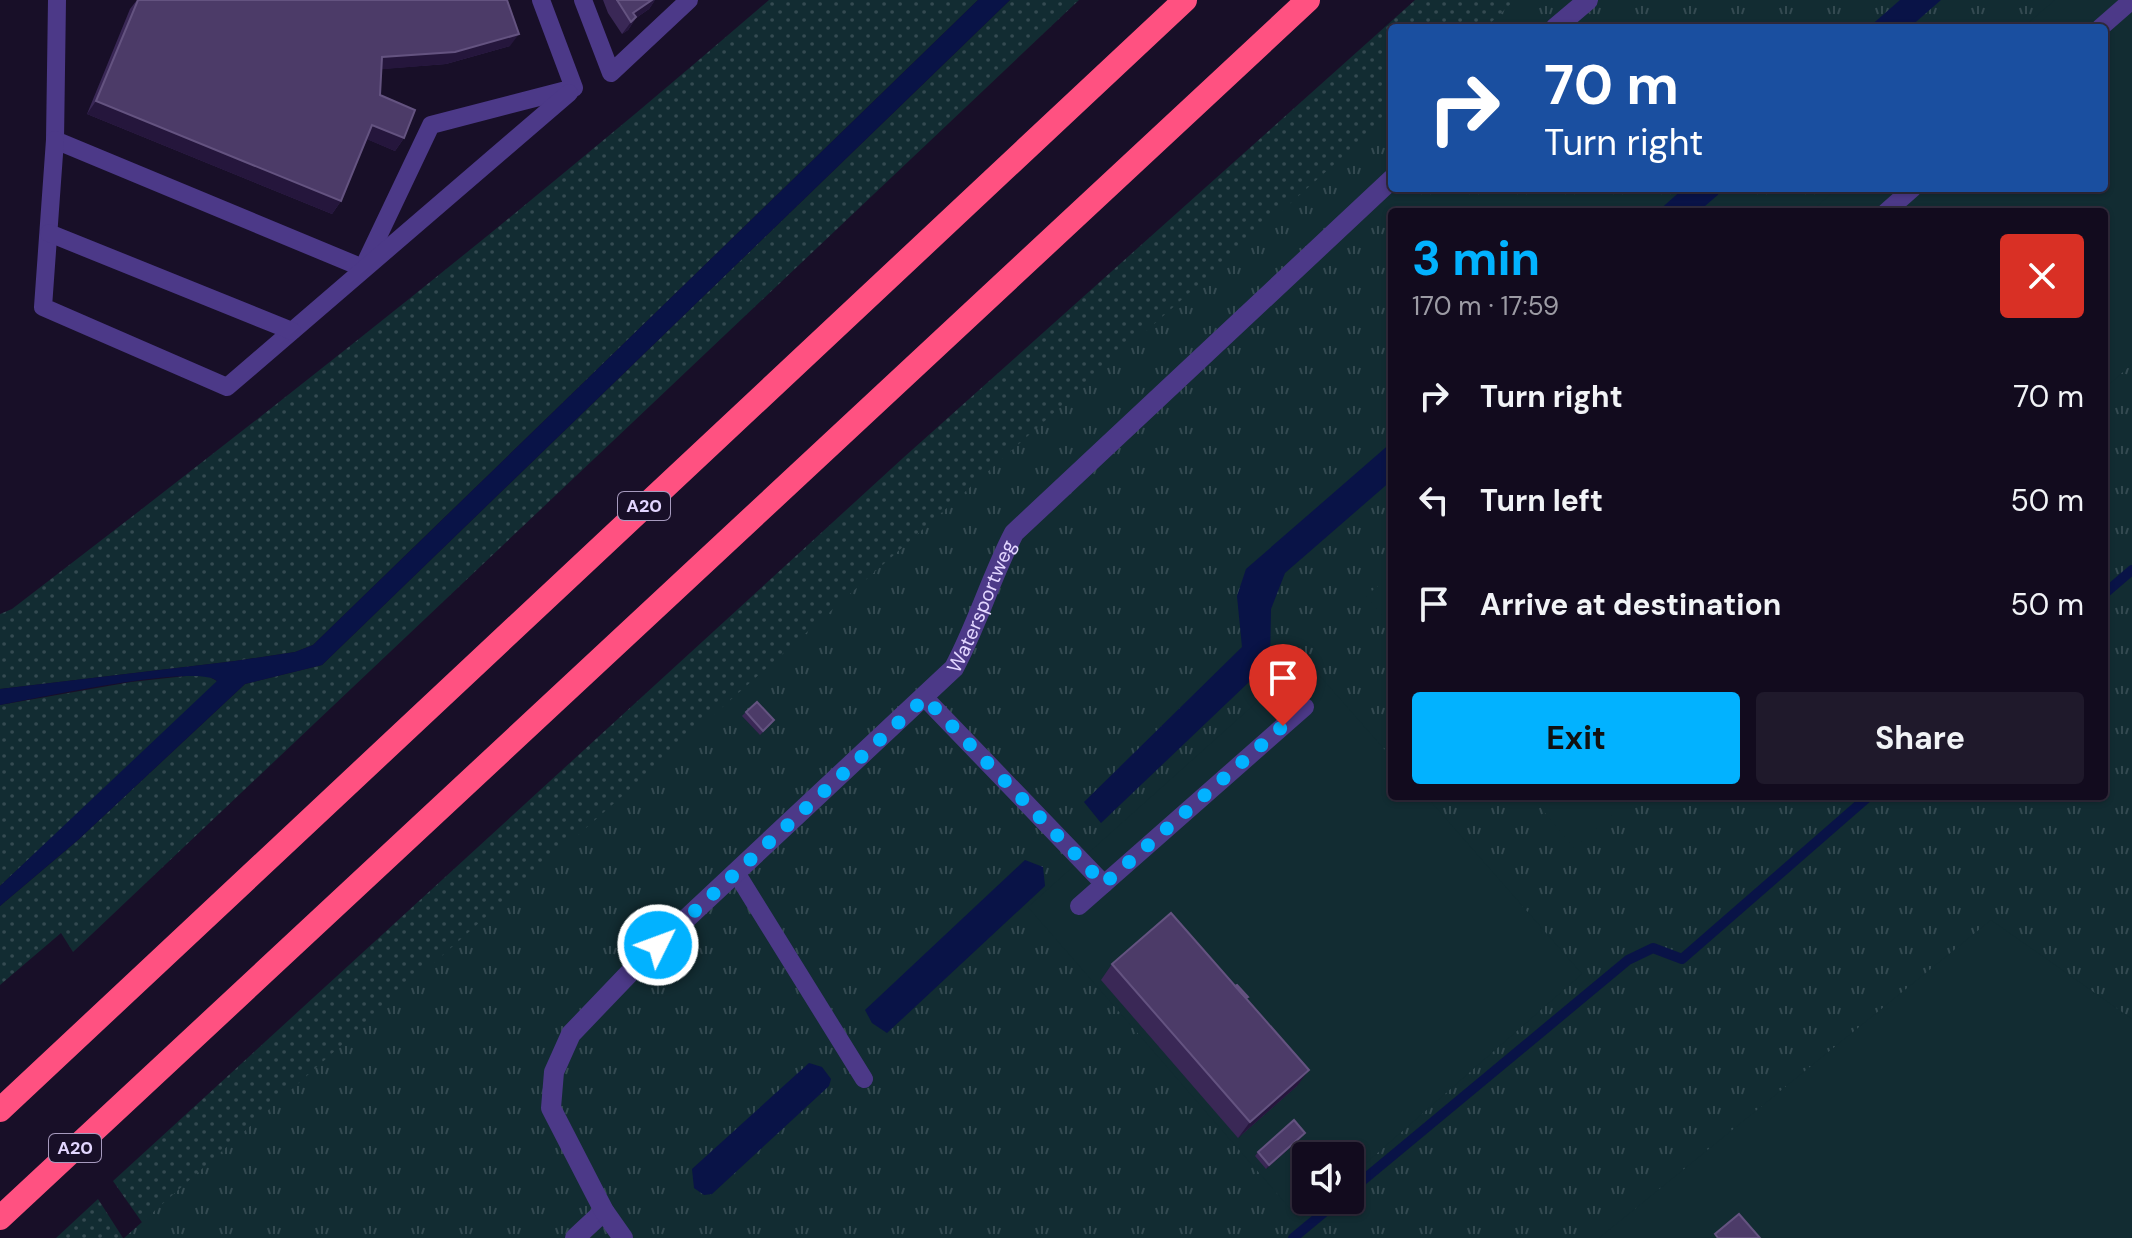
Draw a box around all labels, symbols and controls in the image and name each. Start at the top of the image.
text: 70 m [1544,48,1679,121]
icon: right [1412,56,1516,160]
text: Turn right [1544,119,1703,166]
text: 3 min [1412,227,1540,290]
button: close [2000,234,2084,318]
text: 170 m · 17:59 [1412,289,1559,323]
icon: right [1412,374,1456,418]
text: Turn right [1480,377,1623,416]
text: 70 m [2013,377,2084,416]
icon: left [1412,478,1456,522]
text: Turn left [1480,481,1603,520]
text: 50 m [2010,481,2084,520]
road number: A20 [618,492,670,520]
street label: Watersportweg [941,535,1022,677]
icon: arrive [1412,582,1456,626]
text: Arrive at destination [1480,585,1781,624]
text: 50 m [2010,585,2084,624]
pin [1249,644,1317,726]
icon: arrive [1261,656,1305,700]
button: Exit [1412,692,1740,784]
button: Share [1756,692,2084,784]
position arrow [616,903,700,987]
road number: A20 [49,1134,101,1162]
map controls [1292,1142,1364,1214]
button: sound [1292,1142,1364,1214]

